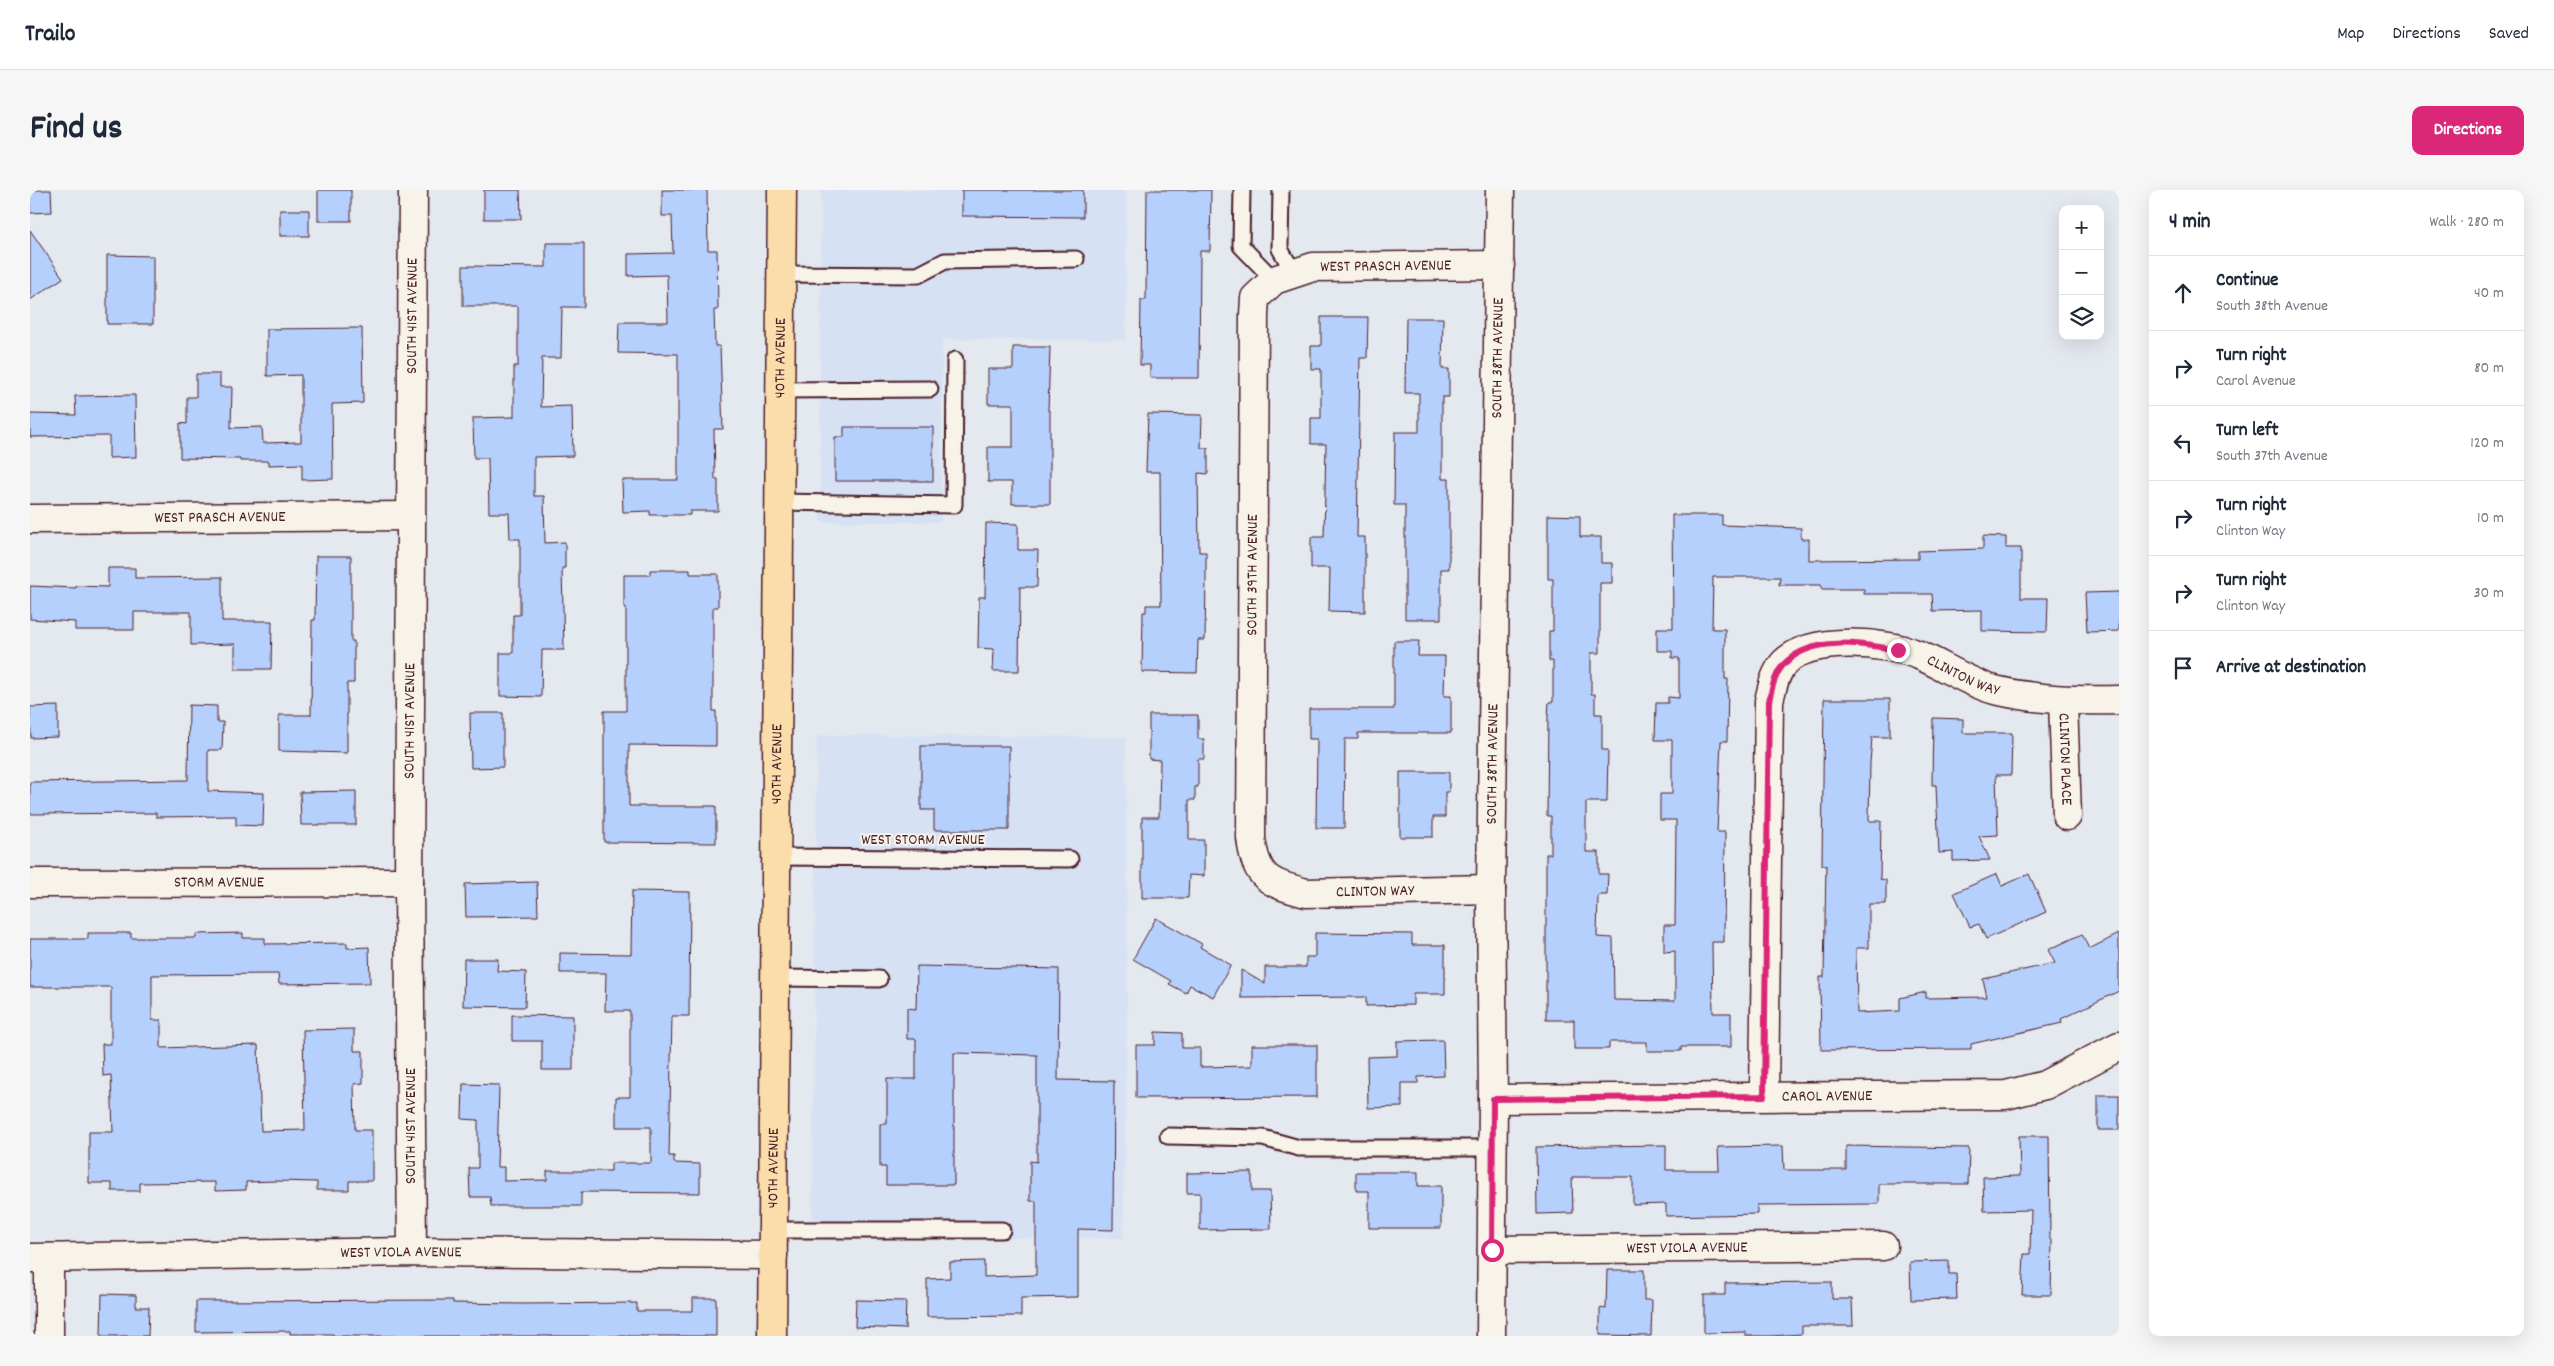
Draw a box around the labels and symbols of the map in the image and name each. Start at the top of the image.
street label: WEST PRASCH AVENUE [1320,254,1452,278]
street label: SOUTH 41ST AVENUE [400,257,424,374]
street label: SOUTH 38TH AVENUE [1486,297,1510,419]
street label: 40TH AVENUE [769,317,792,398]
street label: WEST PRASCH AVENUE [154,505,286,530]
street label: SOUTH 39TH AVENUE [1241,513,1264,636]
route end [1887,639,1910,662]
street label: CLINTON WAY [1923,649,2003,702]
street label: SOUTH 41ST AVENUE [398,662,422,779]
street label: SOUTH 38TH AVENUE [1480,703,1505,825]
street label: CLINTON PLACE [2052,712,2078,806]
street label: 40TH AVENUE [765,723,789,804]
street label: WEST STORM AVENUE [861,829,986,852]
street label: STORM AVENUE [174,871,265,894]
street label: CLINTON WAY [1336,880,1415,904]
street label: SOUTH 41ST AVENUE [400,1067,423,1184]
street label: CAROL AVENUE [1782,1085,1873,1108]
street label: 40TH AVENUE [762,1127,785,1208]
street label: WEST VIOLA AVENUE [1626,1236,1748,1260]
route start [1481,1239,1504,1262]
street label: WEST VIOLA AVENUE [340,1240,462,1265]

